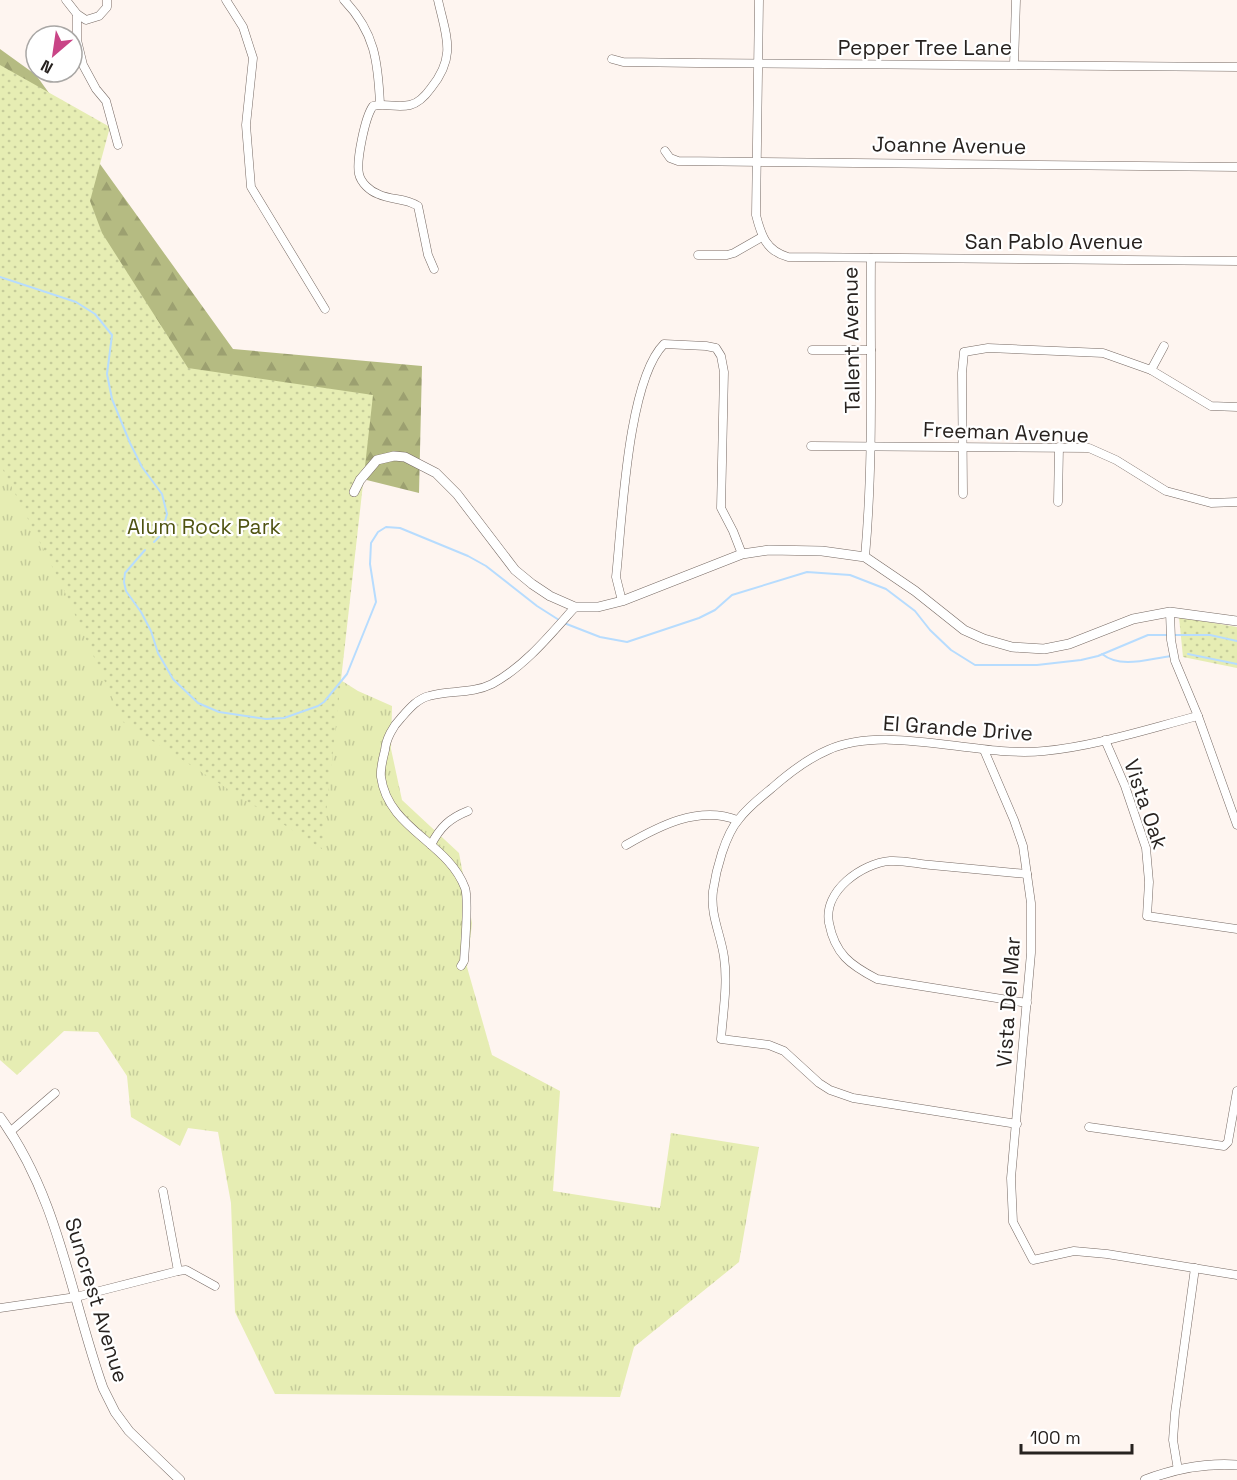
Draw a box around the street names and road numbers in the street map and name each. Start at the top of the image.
street label: Pepper Tree Lane [838,34,1012,61]
street label: Joanne Avenue [872,130,1026,160]
street label: San Pablo Avenue [965,228,1143,255]
street label: Tallent Avenue [836,266,866,414]
street label: Freeman Avenue [923,416,1089,448]
street label: El Grande Drive [882,709,1034,747]
street label: Vista Oak [1118,755,1174,853]
street label: Vista Del Mar [990,936,1026,1068]
street label: Suncrest Avenue [59,1214,135,1386]

